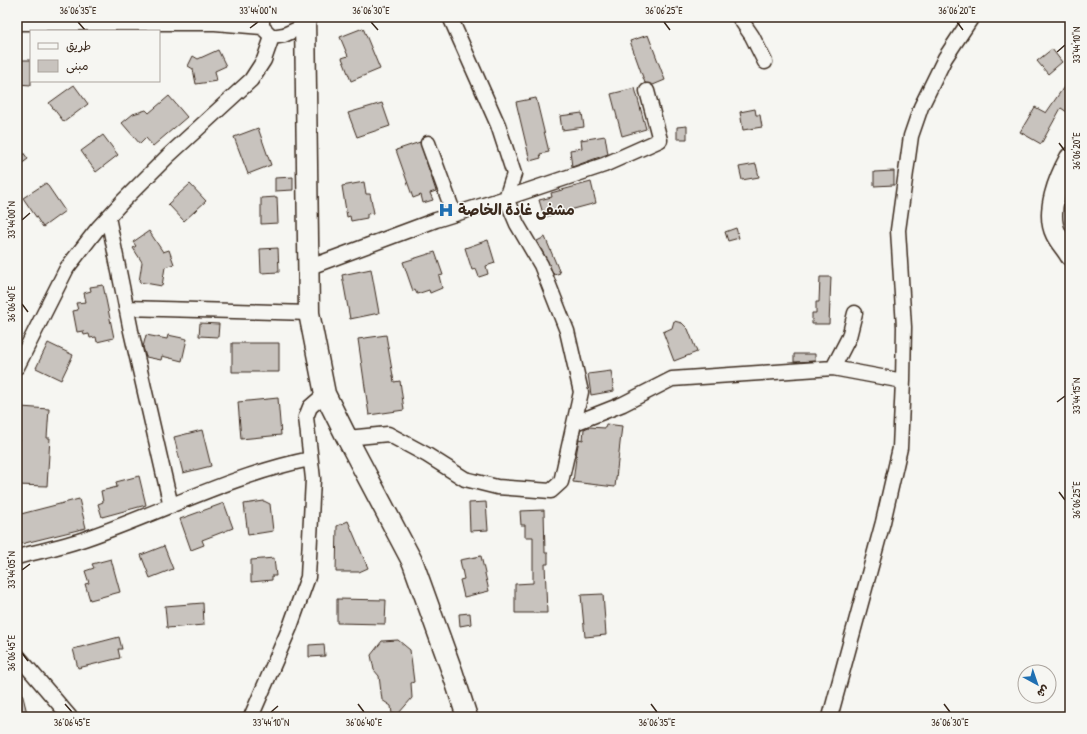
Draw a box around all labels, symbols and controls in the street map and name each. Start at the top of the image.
text: 36°06'35"E [59,4,97,17]
text: 33°44'00"N [239,4,277,17]
text: 36°06'30"E [352,4,390,17]
text: 36°06'25"E [645,4,683,17]
text: 36°06'20"E [938,4,976,17]
text: 33°44'10"N [1070,27,1083,63]
legend [30,30,160,82]
text: طريق [66,37,91,54]
text: مبنى [66,57,89,74]
text: 36°06'20"E [1070,132,1083,170]
place label: مشفى غادة الخاصة [458,199,575,220]
text: 33°44'00"N [5,201,18,239]
hospital icon: مشفى غادة الخاصة [437,201,455,219]
text: 36°06'40"E [5,285,18,322]
text: 33°44'15"N [1070,378,1083,414]
text: 36°06'25"E [1070,481,1083,519]
text: 33°44'05"N [5,551,18,589]
text: 36°06'45"E [5,634,18,671]
north arrow [1017,664,1057,704]
text: ش [1034,682,1053,701]
text: 36°06'45"E [54,716,91,729]
text: 33°44'10"N [253,716,289,729]
text: 36°06'40"E [346,716,383,729]
text: 36°06'35"E [638,716,676,729]
text: 36°06'30"E [931,716,969,729]

